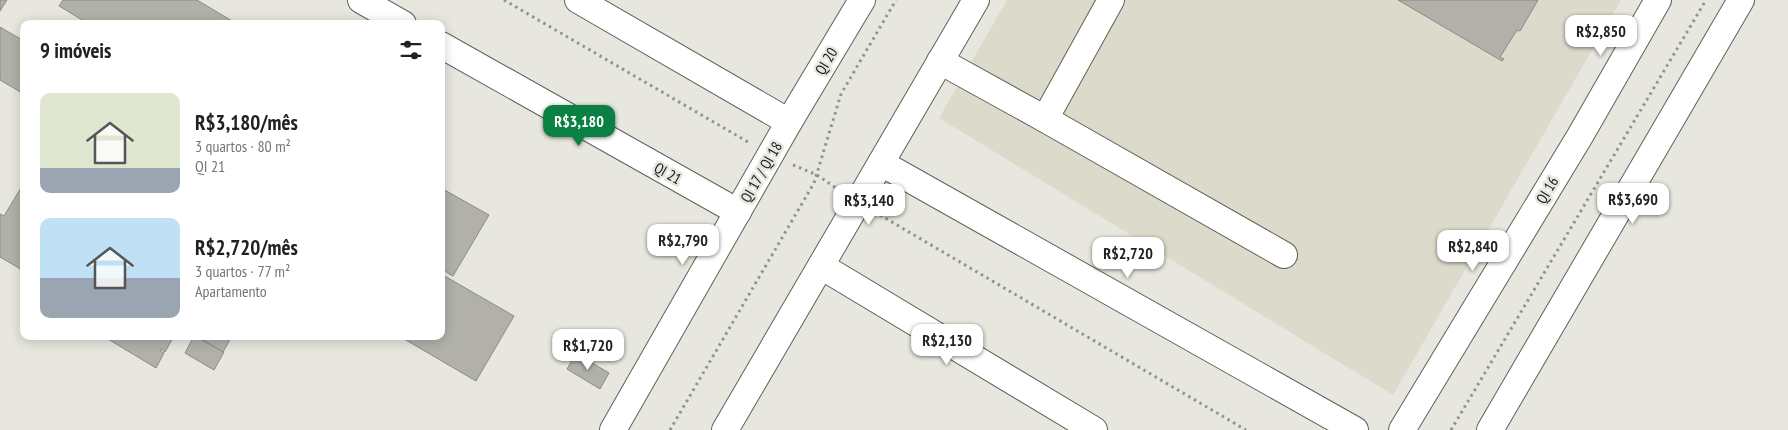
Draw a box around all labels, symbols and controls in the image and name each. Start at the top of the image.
pin: R$2,850 [1555,15,1647,57]
text: R$2,850 [1576,21,1626,41]
icon: filters [397,36,425,64]
text: 9 imóveis [40,37,111,64]
street label: QI 20 [811,44,842,78]
pin: R$3,180 [533,104,625,147]
text: R$3,180/mês [195,109,298,136]
text: R$3,180 [554,111,604,131]
icon: home [80,113,140,173]
text: 3 quartos · 80 m² [195,136,291,156]
street label: QI 17 / QI 18 [736,138,786,206]
text: QI 21 [195,156,225,176]
street label: QI 21 [651,158,685,188]
street label: QI 16 [1532,173,1563,207]
pin: R$3,690 [1587,182,1679,225]
pin: R$3,140 [823,184,915,226]
text: R$3,690 [1608,189,1658,209]
text: R$3,140 [844,190,894,210]
pin: R$2,790 [637,224,729,266]
text: R$2,790 [658,230,708,250]
pin: R$2,840 [1427,230,1519,272]
text: R$2,720/mês [195,234,298,261]
pin: R$2,720 [1082,236,1174,279]
text: R$2,840 [1448,236,1498,256]
icon: home [80,238,140,298]
text: R$2,720 [1103,243,1153,263]
text: 3 quartos · 77 m² [195,261,290,281]
text: Apartamento [195,281,267,301]
pin: R$2,130 [901,324,993,366]
pin: R$1,720 [542,328,634,371]
text: R$2,130 [922,330,972,350]
text: R$1,720 [563,335,613,355]

